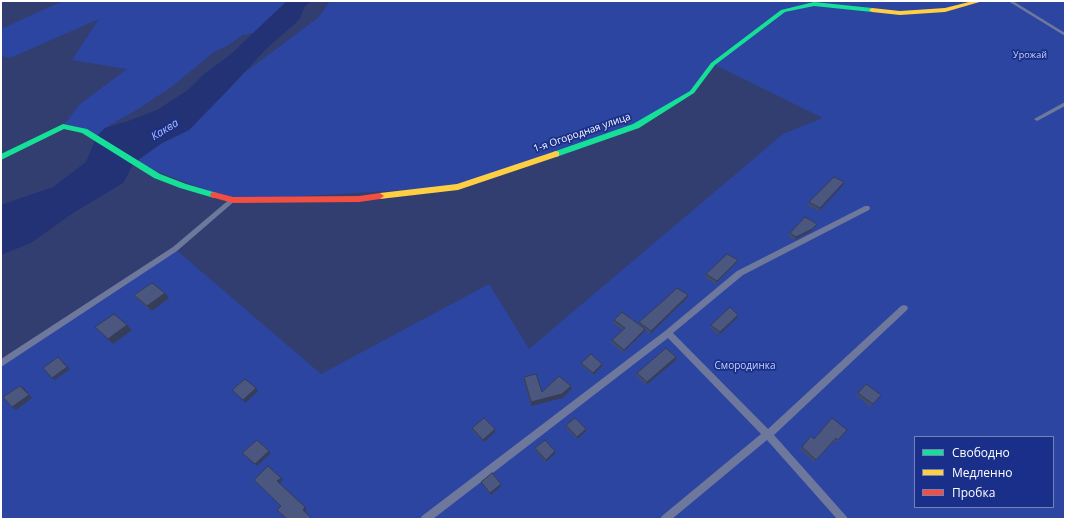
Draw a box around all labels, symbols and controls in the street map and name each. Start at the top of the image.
park label: Урожай [1013,50,1047,60]
street label: 1-я Огородная улица [532,111,632,155]
water label: Каква [149,117,181,143]
park label: Смородинка [715,360,775,372]
legend [914,436,1054,508]
text: Свободно [952,444,1010,461]
text: Медленно [952,464,1012,481]
text: Пробка [952,484,995,501]

